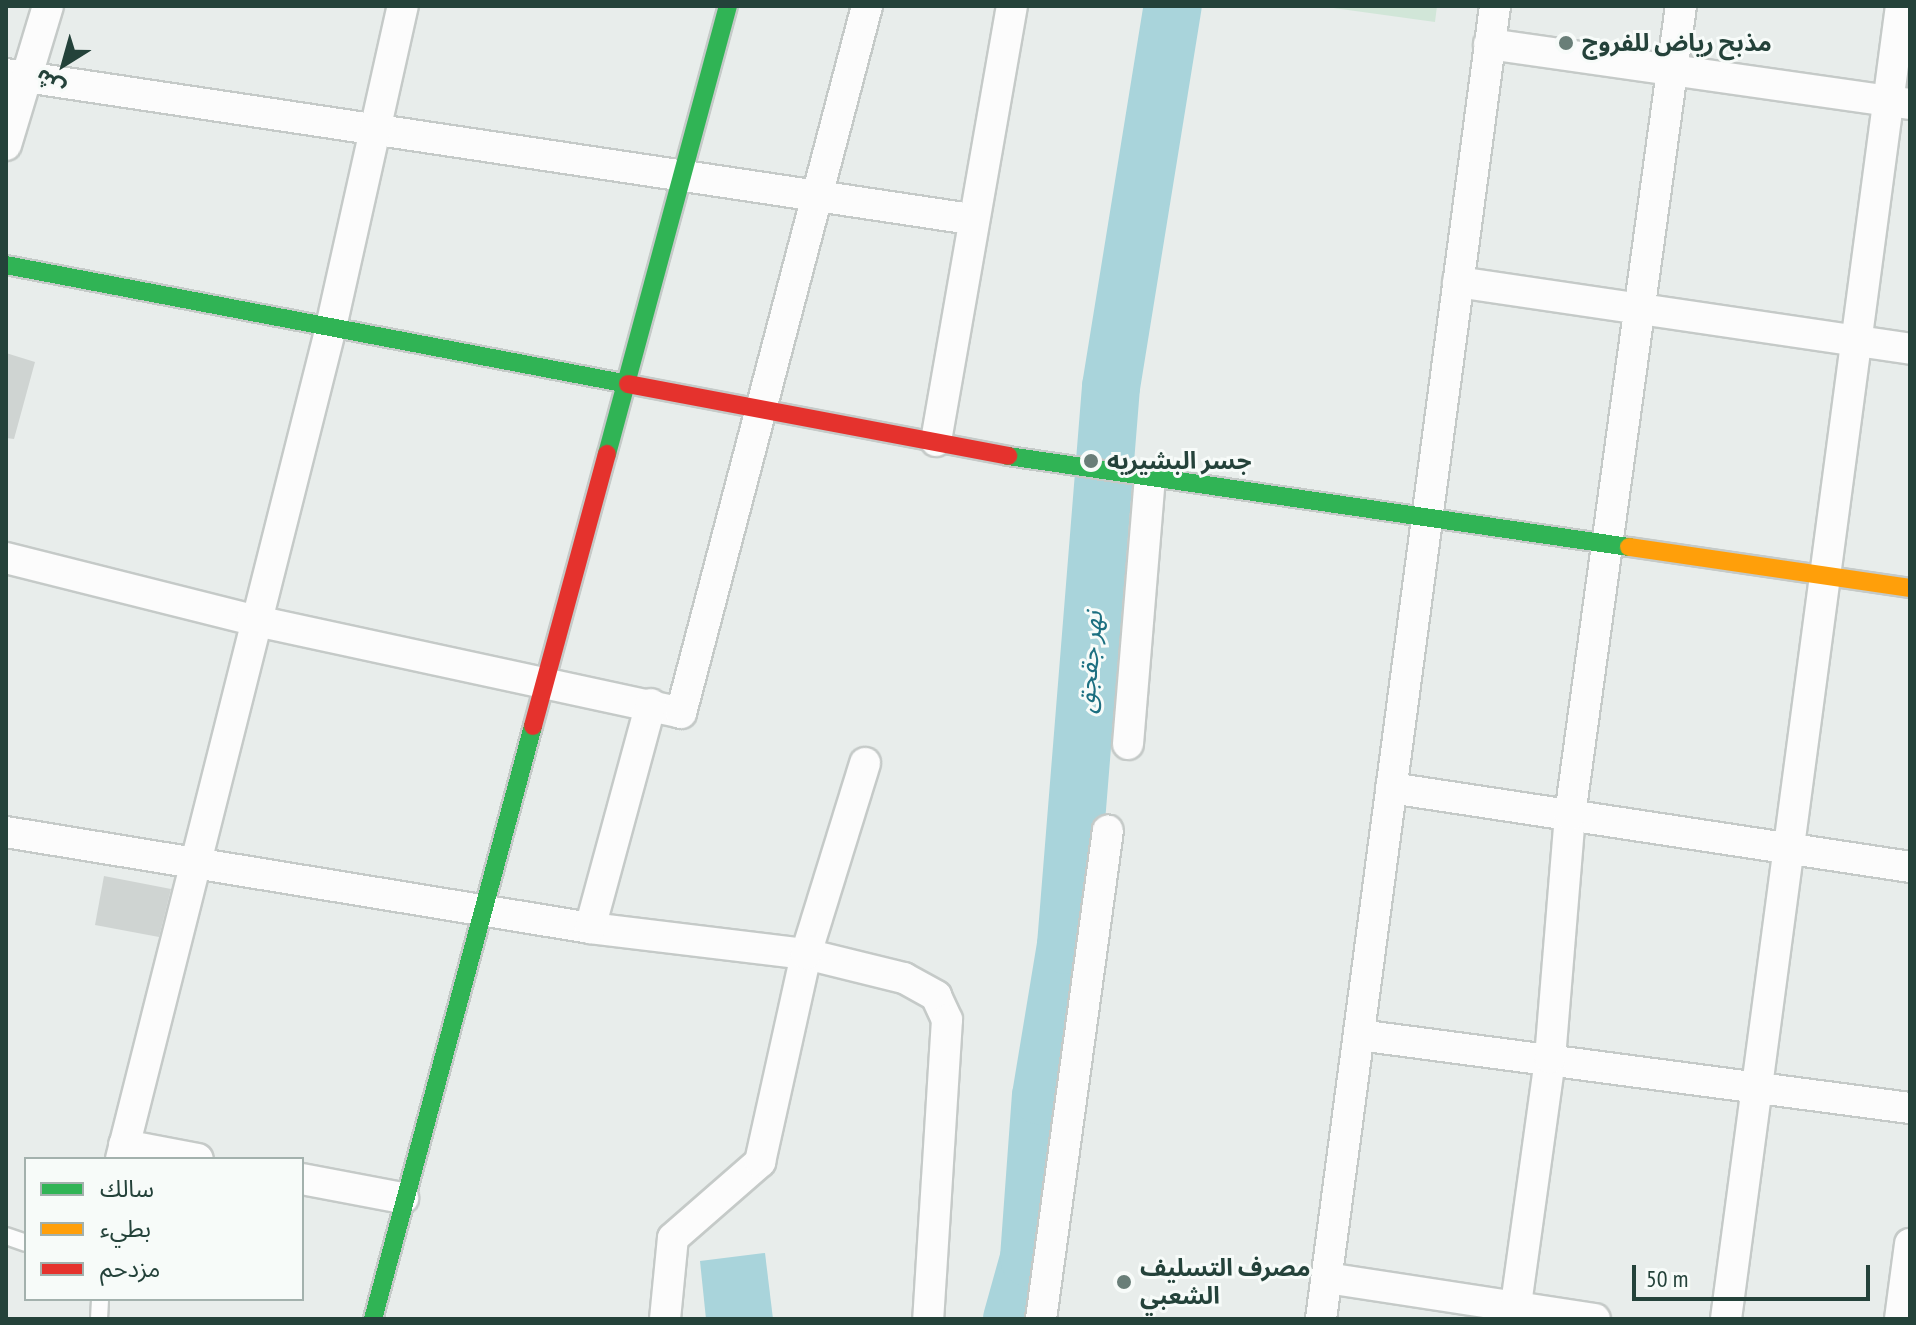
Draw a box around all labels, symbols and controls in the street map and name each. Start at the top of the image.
north arrow [24,24,104,104]
place label: مذبح رياض للفروج [1582,29,1772,57]
marker: مذبح رياض للفروج [1557,34,1575,52]
text: ش [29,63,70,103]
place label: جسر البشيريه [1107,447,1251,475]
marker: جسر البشيريه [1082,452,1100,470]
water label: نهر جقجق [1069,610,1109,714]
legend [24,1157,304,1301]
text: سالك [100,1173,154,1204]
text: بطيء [100,1213,151,1244]
scale bar [1636,1249,1874,1299]
text: مزدحم [100,1253,160,1284]
place label: مصرف التسليف الشعبي [1140,1254,1310,1310]
text: 50 m [1646,1263,1688,1294]
marker: مصرف التسليف الشعبي [1115,1273,1133,1291]

